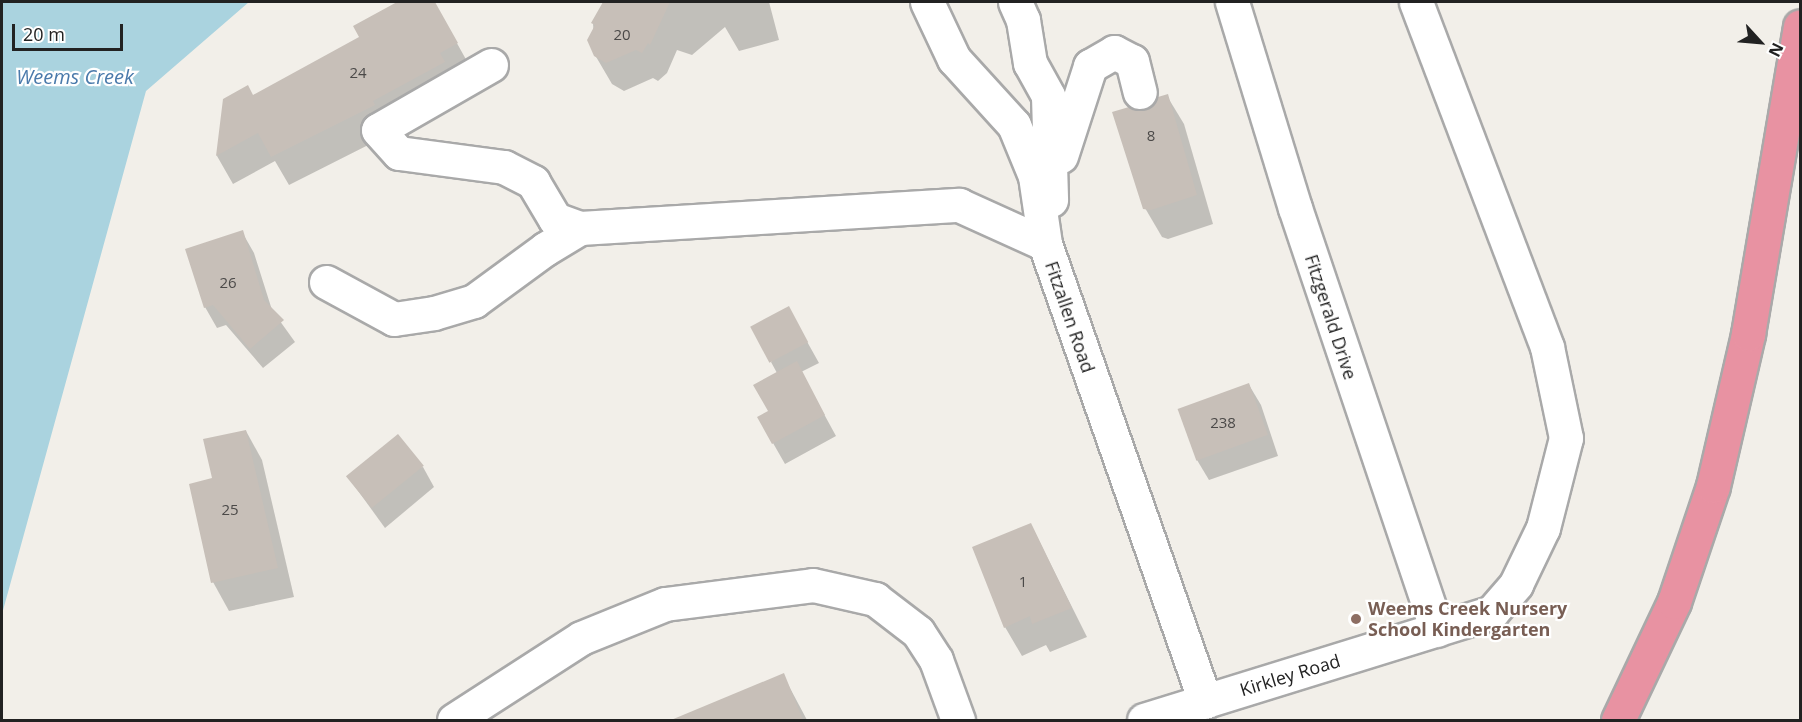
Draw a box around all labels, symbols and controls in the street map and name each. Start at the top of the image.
scale bar [15,12,126,50]
north arrow [1730,12,1790,72]
text: 20 m [23,22,65,46]
house number: 20 [613,26,631,44]
text: N [1763,39,1789,61]
water label: Weems Creek [16,64,134,88]
house number: 24 [349,64,367,82]
house number: 8 [1147,127,1155,145]
street label: Fitzgerald Drive [1301,252,1361,382]
street label: Fitzallen Road [1041,258,1099,376]
house number: 26 [219,274,237,292]
house number: 238 [1210,414,1236,432]
house number: 25 [221,501,239,519]
house number: 1 [1019,573,1027,591]
place label: Weems Creek Nursery School Kindergarten [1368,598,1567,640]
marker: Weems Creek Nursery School Kindergarten [1349,612,1363,626]
street label: Kirkley Road [1237,650,1343,700]

